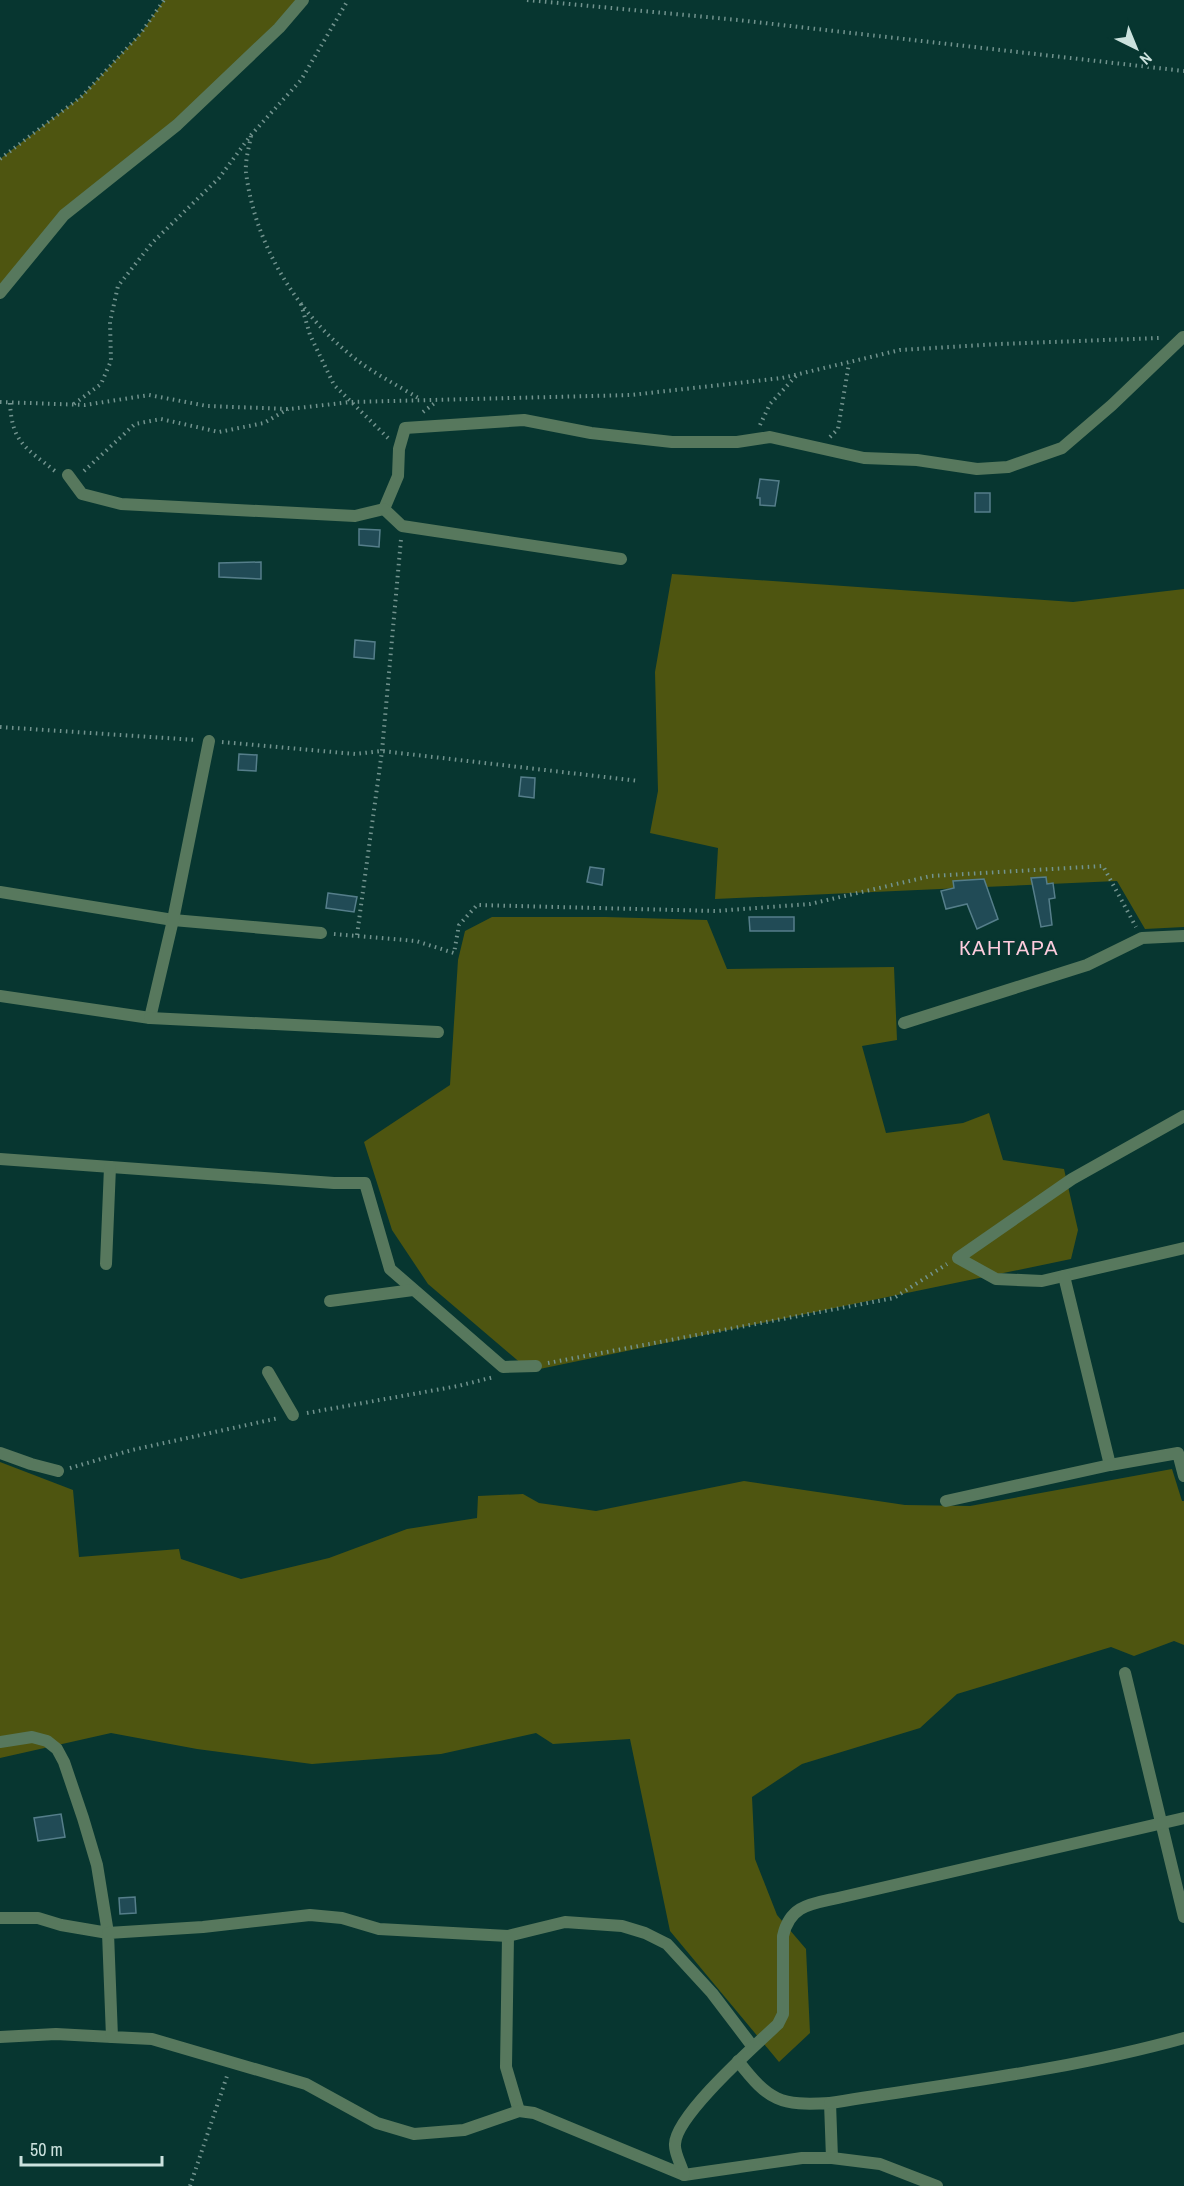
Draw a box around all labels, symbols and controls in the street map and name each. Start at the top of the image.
north arrow [1106,18,1166,78]
text: N [1135,48,1157,70]
district label: КАНТАРА [959,934,1059,961]
scale bar [21,2129,162,2167]
text: 50 m [30,2137,63,2162]

